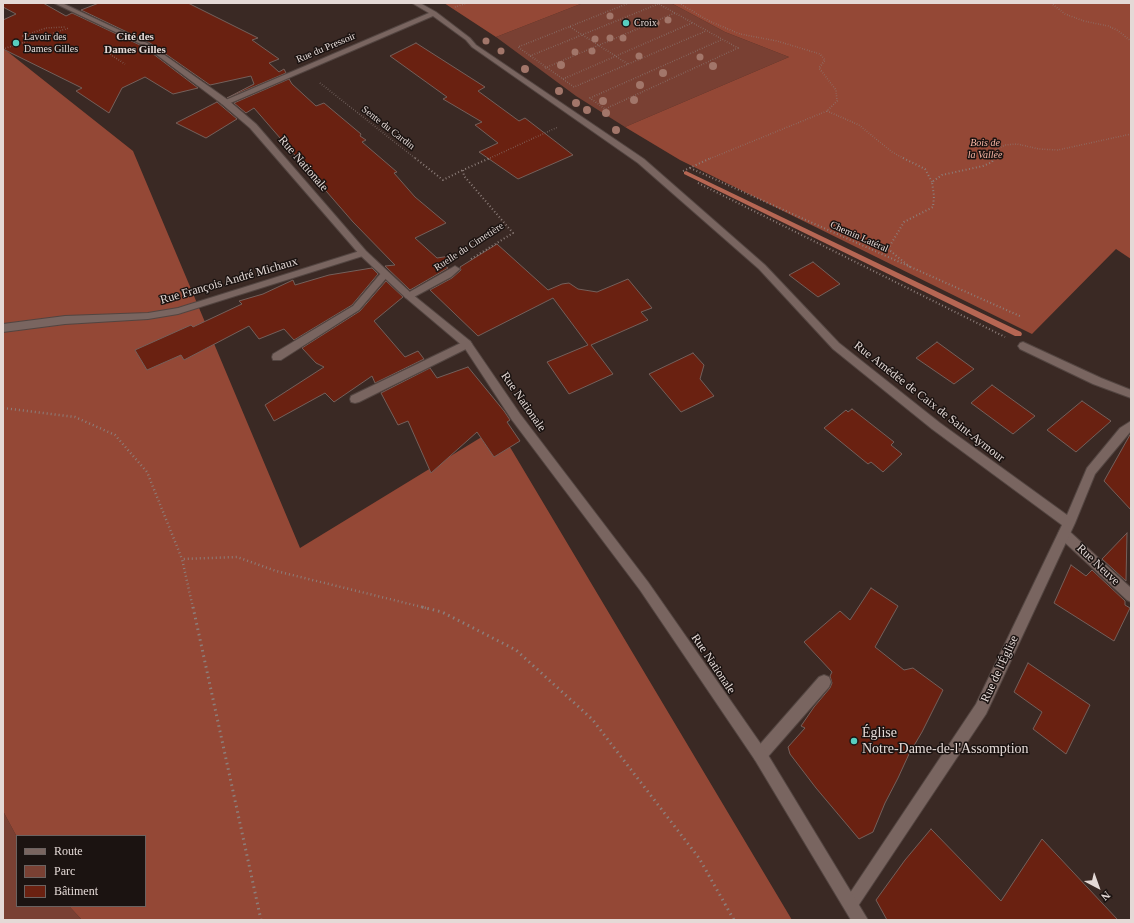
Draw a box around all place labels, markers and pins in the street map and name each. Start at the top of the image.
place label: Croix [634,17,657,29]
marker: Croix [621,18,631,28]
place label: Lavoir des Dames Gilles [24,31,78,54]
marker: Lavoir des Dames Gilles [11,38,21,48]
place label: Église Notre-Dame-de-l'Assomption [862,725,1029,758]
marker: Église Notre-Dame-de-l'Assomption [849,736,859,746]

